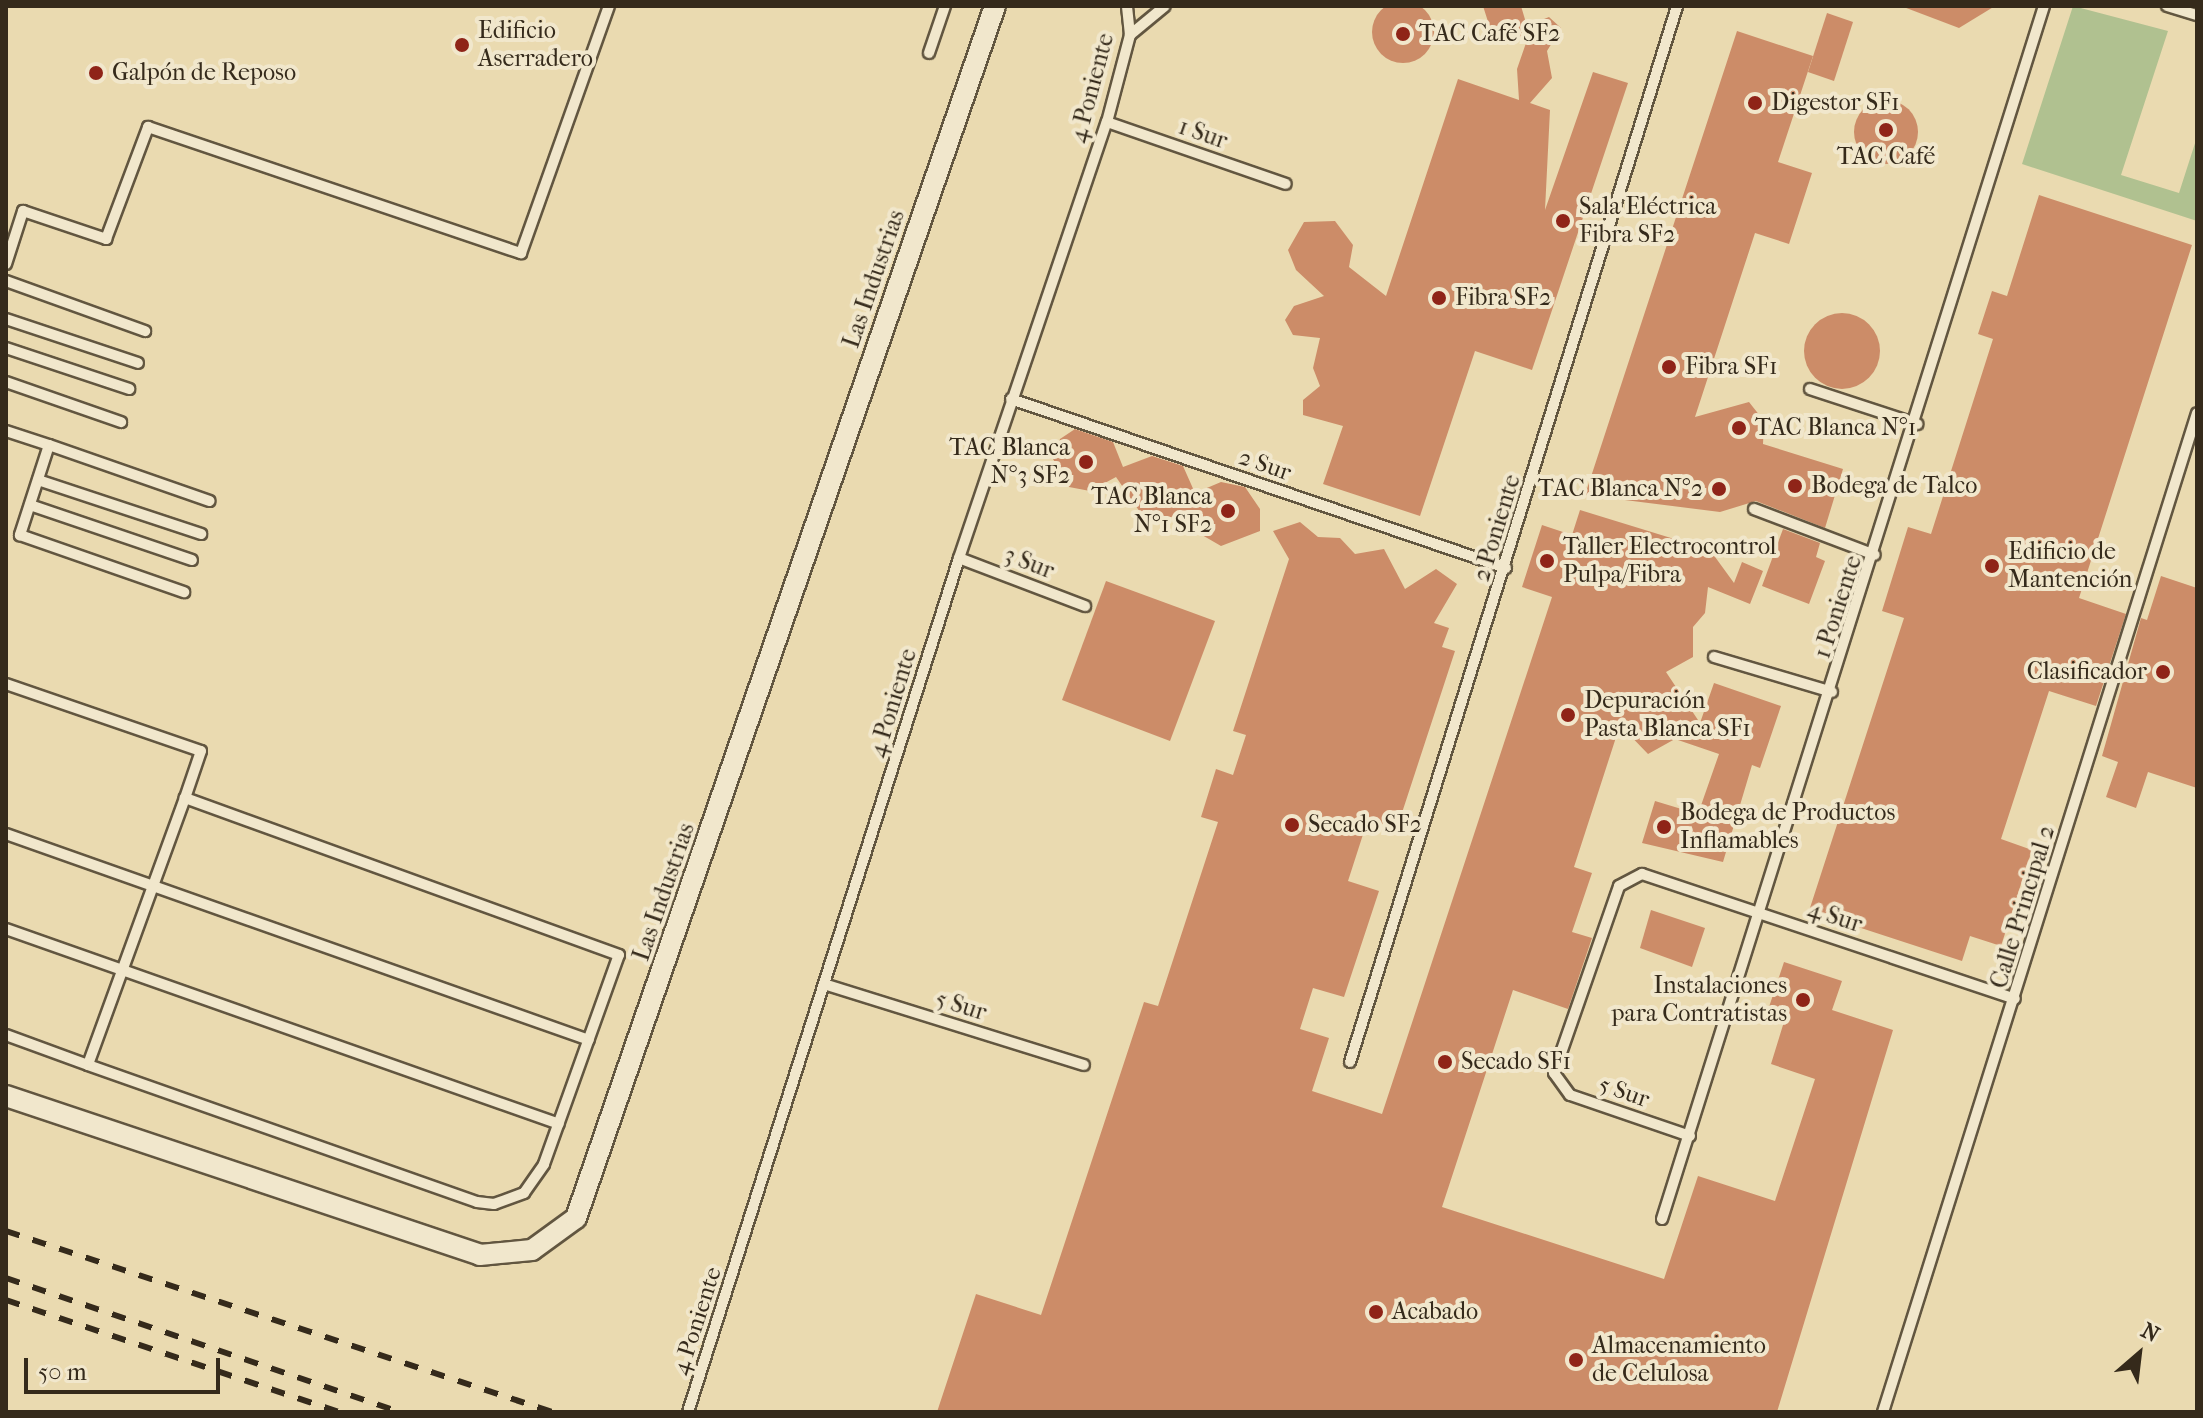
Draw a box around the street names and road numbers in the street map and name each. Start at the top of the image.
street label: 4 Poniente [1064,30,1120,146]
street label: 1 Sur [1175,112,1231,156]
street label: Las Industrias [837,206,911,352]
street label: 2 Sur [1235,443,1295,487]
street label: 2 Poniente [1467,471,1527,585]
street label: 3 Sur [1000,540,1058,586]
street label: 1 Poniente [1808,552,1868,662]
street label: 4 Poniente [863,645,923,761]
street label: Las Industrias [627,819,701,965]
street label: Calle Principal 2 [1985,822,2061,992]
street label: 4 Sur [1804,895,1866,939]
street label: 5 Sur [932,985,990,1027]
street label: 5 Sur [1595,1070,1653,1114]
street label: 4 Poniente [666,1263,728,1379]

